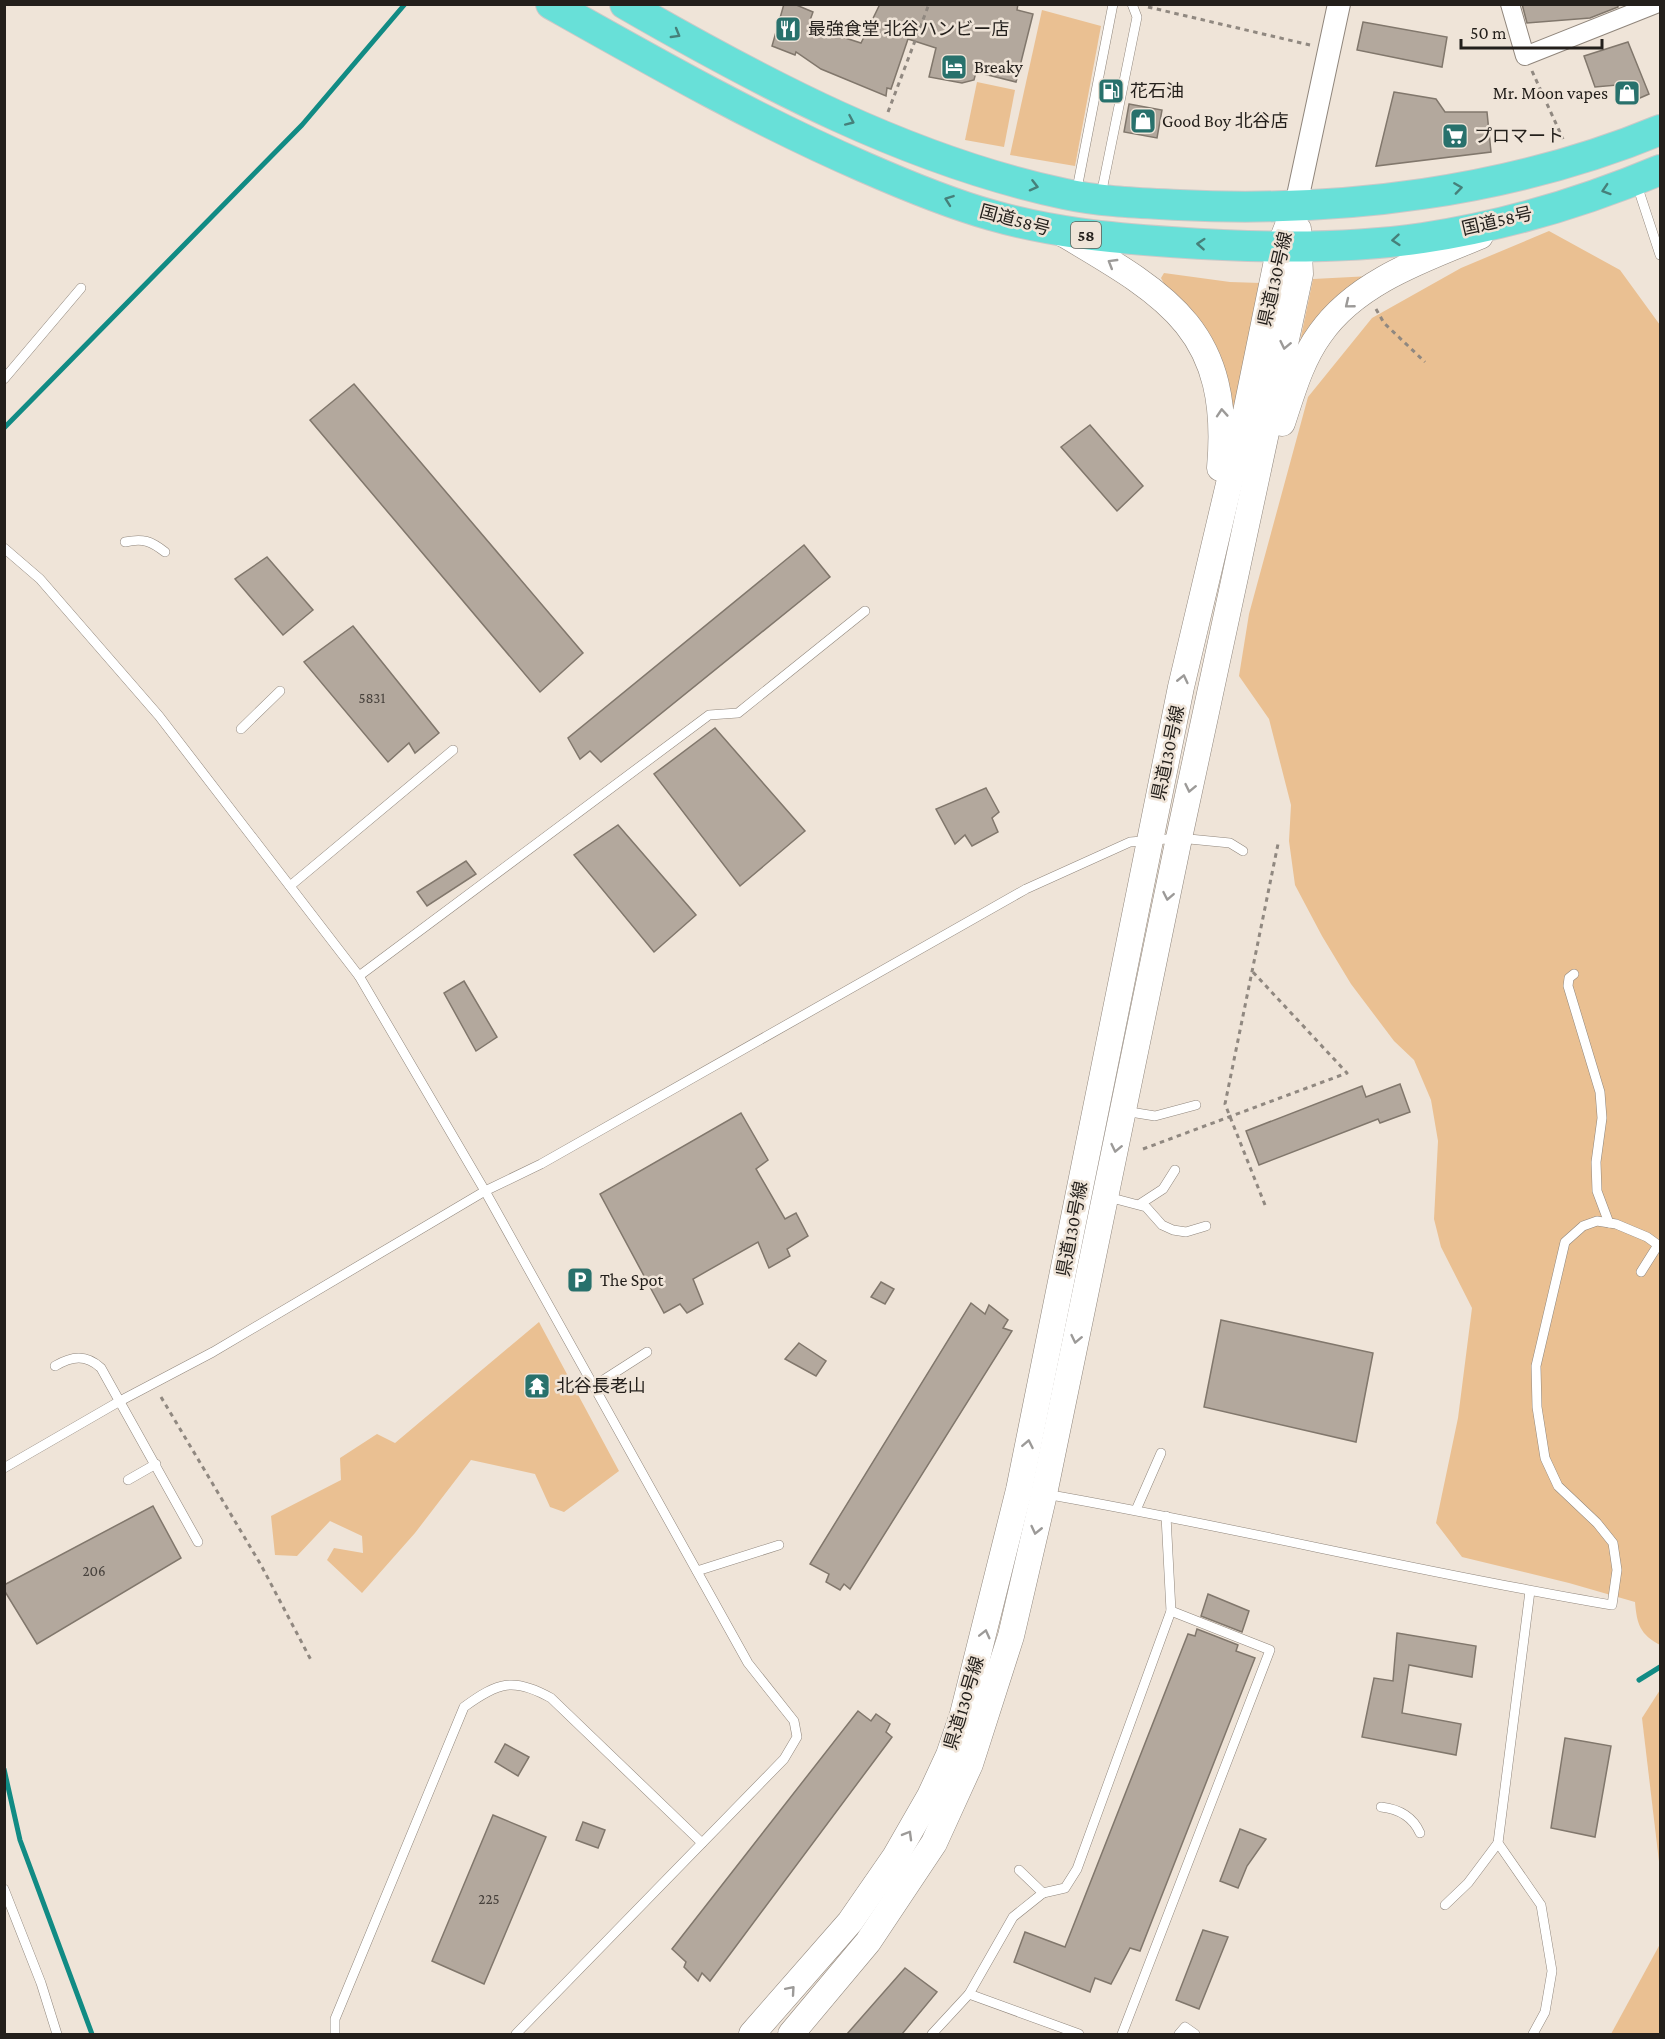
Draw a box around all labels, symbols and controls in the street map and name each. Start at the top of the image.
scale bar [1461,12,1602,50]
restaurant icon: 最強食堂 北谷ハンビー店 [773,14,803,44]
place label: 最強食堂 北谷ハンビー店 [808,19,1009,39]
text: 50 m [1470,23,1507,43]
one-way arrow [670,26,680,38]
hotel icon: Breaky [939,52,969,82]
place label: Breaky [974,57,1023,77]
fuel station icon: 花石油 [1096,76,1126,106]
shop icon: Mr. Moon vapes [1612,78,1642,108]
place label: 花石油 [1130,81,1184,101]
place label: Mr. Moon vapes [1493,83,1608,103]
shop icon: Good Boy 北谷店 [1128,106,1158,136]
place label: Good Boy 北谷店 [1162,111,1289,131]
one-way arrow [844,113,855,125]
supermarket icon: プロマート [1440,121,1470,151]
place label: プロマート [1474,126,1564,146]
one-way arrow [1029,179,1039,192]
one-way arrow [1454,183,1463,195]
one-way arrow [1601,183,1612,195]
one-way arrow [944,195,954,208]
street label: 国道58号 [978,201,1052,239]
street label: 国道58号 [1460,203,1534,239]
road number: 58 [1071,222,1101,248]
street label: 県道130号線 [1254,230,1296,328]
one-way arrow [1392,233,1401,246]
one-way arrow [1197,238,1206,251]
one-way arrow [1108,258,1118,270]
one-way arrow [1345,297,1356,308]
one-way arrow [1279,340,1292,350]
one-way arrow [1216,409,1229,418]
one-way arrow [1176,674,1189,684]
house number: 5831 [359,690,385,706]
street label: 県道130号線 [1148,704,1188,802]
one-way arrow [1184,783,1197,793]
one-way arrow [1162,890,1175,900]
one-way arrow [1110,1143,1123,1153]
street label: 県道130号線 [1053,1180,1091,1278]
parking icon: The Spot [565,1265,595,1295]
place label: The Spot [600,1270,665,1290]
one-way arrow [1071,1334,1084,1344]
temple icon: 北谷長老山 [522,1371,552,1401]
place label: 北谷長老山 [556,1376,646,1396]
one-way arrow [1021,1440,1034,1450]
one-way arrow [1030,1525,1043,1535]
house number: 206 [82,1563,106,1579]
one-way arrow [977,1630,990,1640]
street label: 県道130号線 [940,1654,988,1752]
one-way arrow [900,1831,912,1841]
house number: 225 [478,1891,500,1907]
one-way arrow [784,1986,795,1997]

